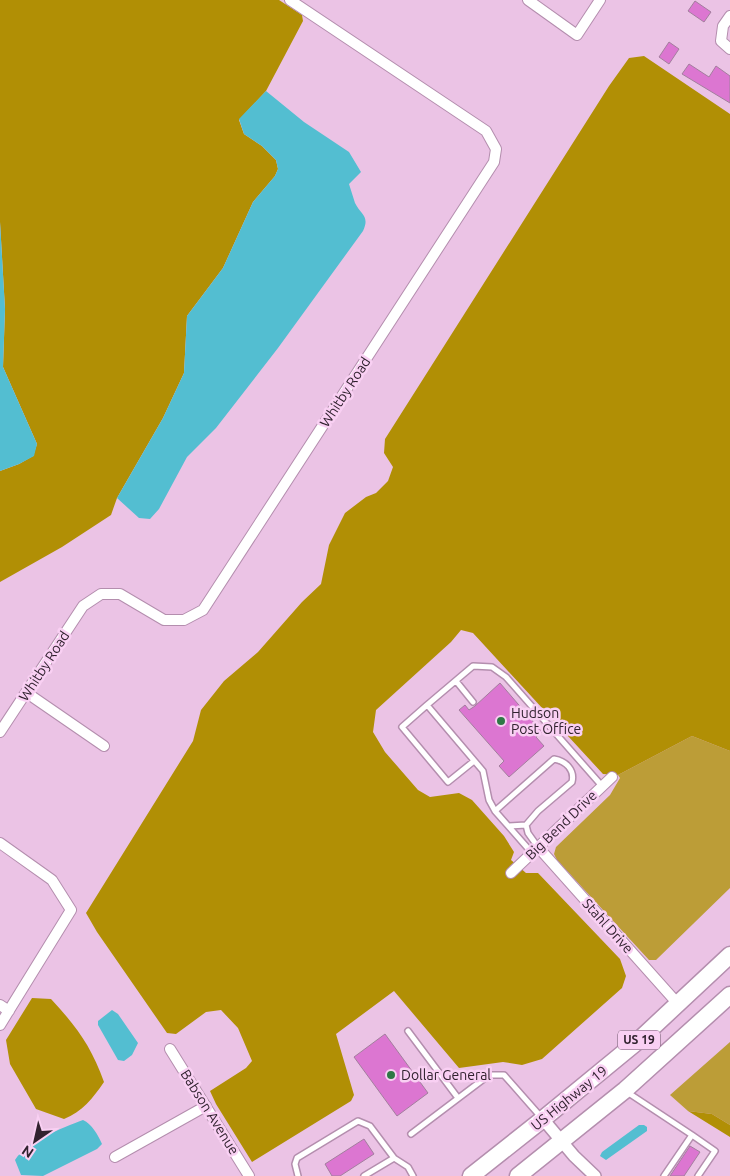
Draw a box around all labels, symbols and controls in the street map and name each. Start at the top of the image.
street label: Whitby Road [316,354,374,430]
street label: Whitby Road [15,628,73,704]
place label: Hudson Post Office [511,705,581,737]
marker: Hudson Post Office [495,715,507,727]
street label: Big Bend Drive [522,787,600,863]
street label: Stahl Drive [579,895,637,957]
road number: US 19 [618,1030,660,1050]
street label: US Highway 19 [528,1062,610,1134]
street label: Babson Avenue [178,1067,242,1157]
place label: Dollar General [401,1067,491,1083]
marker: Dollar General [385,1069,397,1081]
north arrow [10,1116,60,1166]
text: N [19,1142,37,1161]

